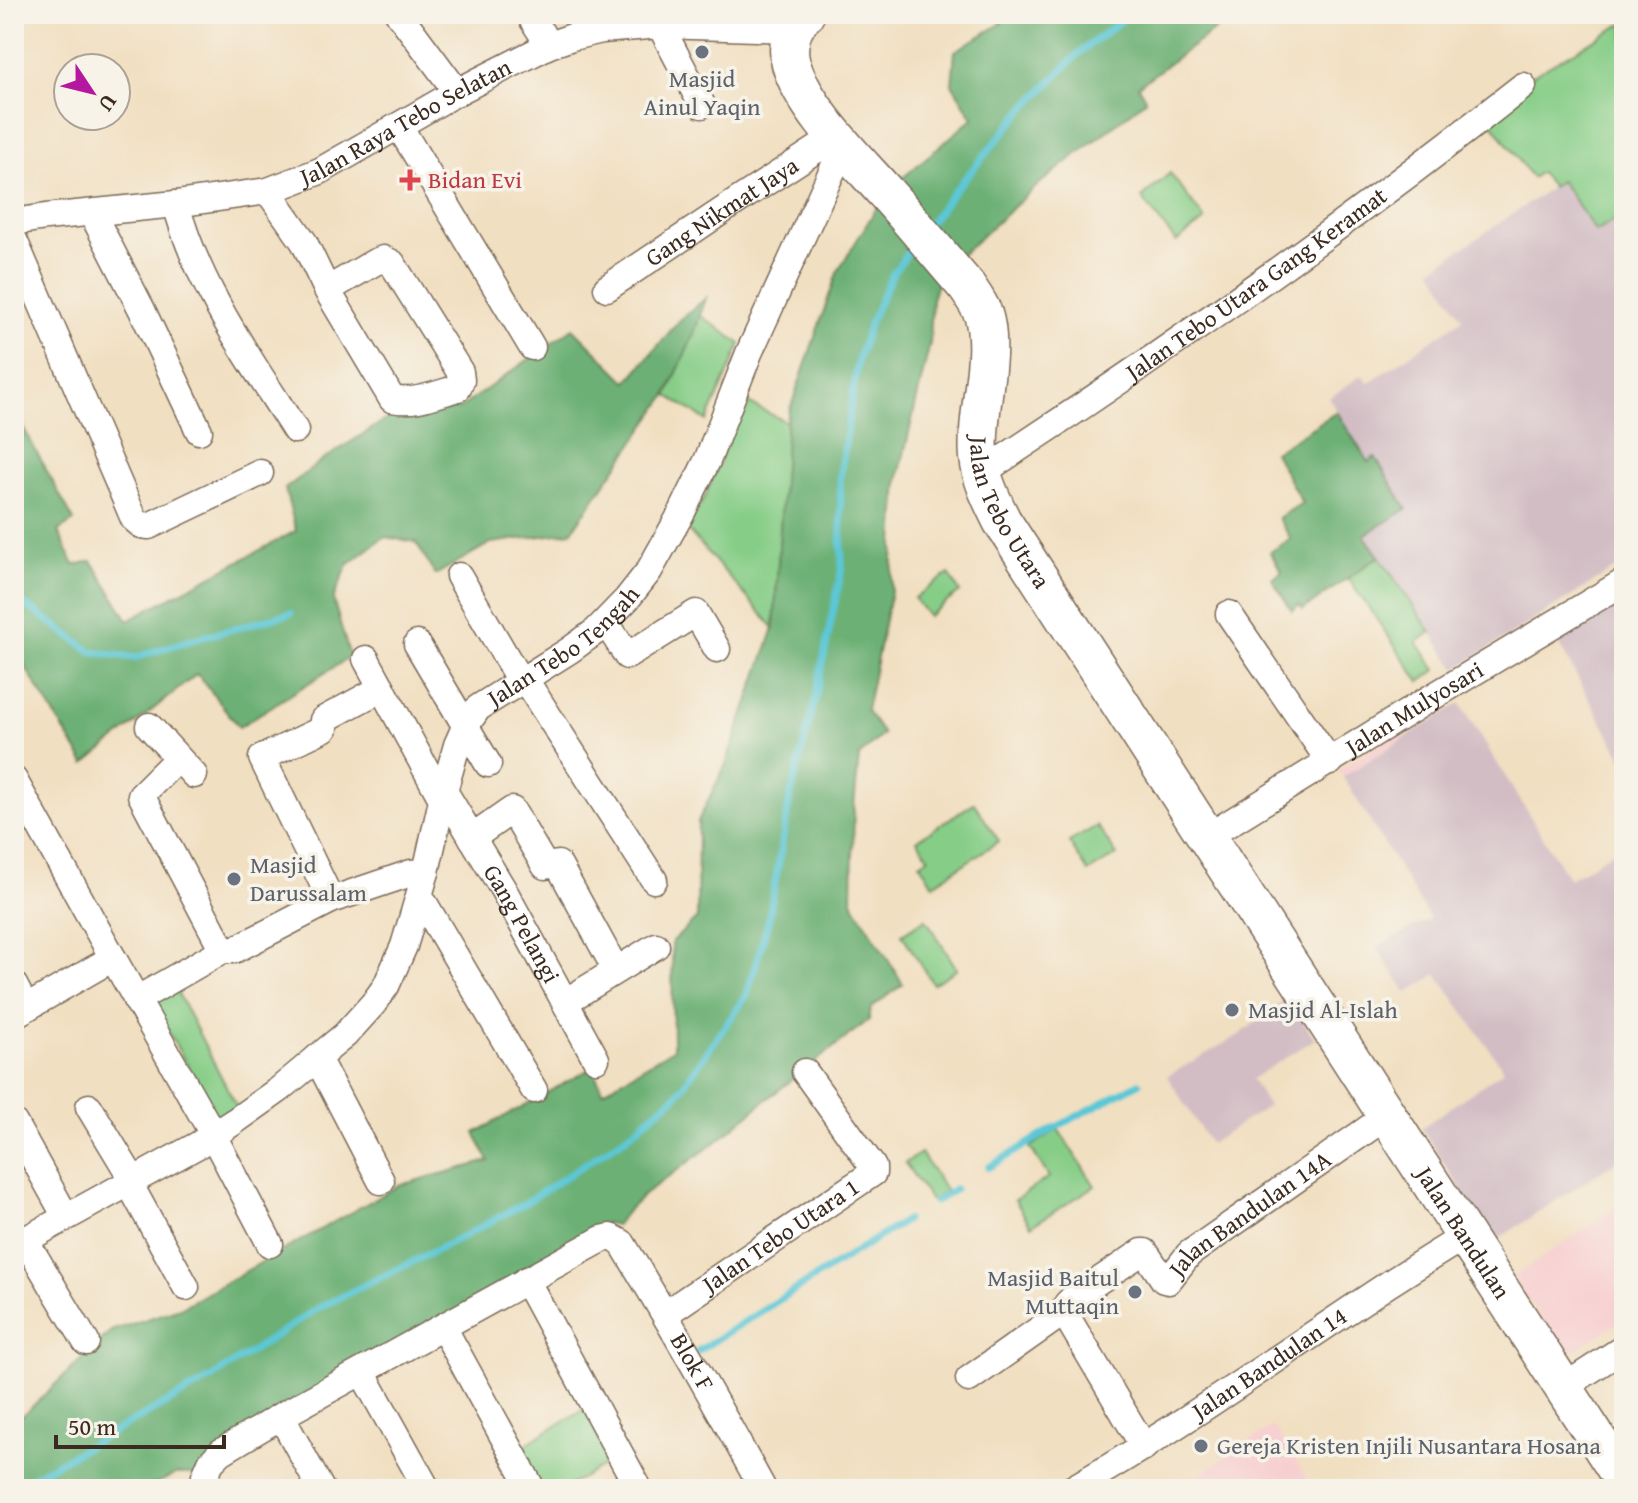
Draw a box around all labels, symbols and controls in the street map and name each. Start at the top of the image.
marker: Masjid Ainul Yaqin [693,43,711,61]
street label: Jalan Raya Tebo Selatan [292,49,518,195]
north arrow [52,52,132,132]
place label: Masjid Ainul Yaqin [644,61,761,124]
text: U [91,88,126,119]
street label: Gang Nikmat Jaya [638,147,806,275]
place label: Bidan Evi [428,162,522,197]
marker: Bidan Evi [399,169,421,191]
street label: Jalan Tebo Utara Gang Keramat [1116,178,1394,390]
street label: Jalan Tebo Utara [961,433,1060,596]
street label: Jalan Tebo Tengah [478,578,648,717]
street label: Jalan Mulyosari [1336,652,1490,765]
place label: Masjid Darussalam [250,847,367,910]
street label: Gang Pelangi [475,858,569,989]
marker: Masjid Darussalam [225,870,243,888]
place label: Masjid Al-Islah [1248,992,1398,1027]
marker: Masjid Al-Islah [1223,1001,1241,1019]
street label: Jalan Bandulan 14A [1158,1142,1338,1286]
street label: Jalan Bandulan [1406,1157,1520,1306]
street label: Jalan Tebo Utara 1 [693,1169,866,1303]
place label: Masjid Baitul Muttaqin [987,1260,1120,1323]
marker: Masjid Baitul Muttaqin [1126,1283,1144,1301]
street label: Jalan Bandulan 14 [1182,1299,1354,1429]
street label: Blok F [662,1326,723,1397]
scale bar [56,1399,224,1449]
text: 50 m [68,1409,116,1444]
place label: Gereja Kristen Injili Nusantara Hosana [1217,1428,1602,1463]
marker: Gereja Kristen Injili Nusantara Hosana [1192,1437,1210,1455]

